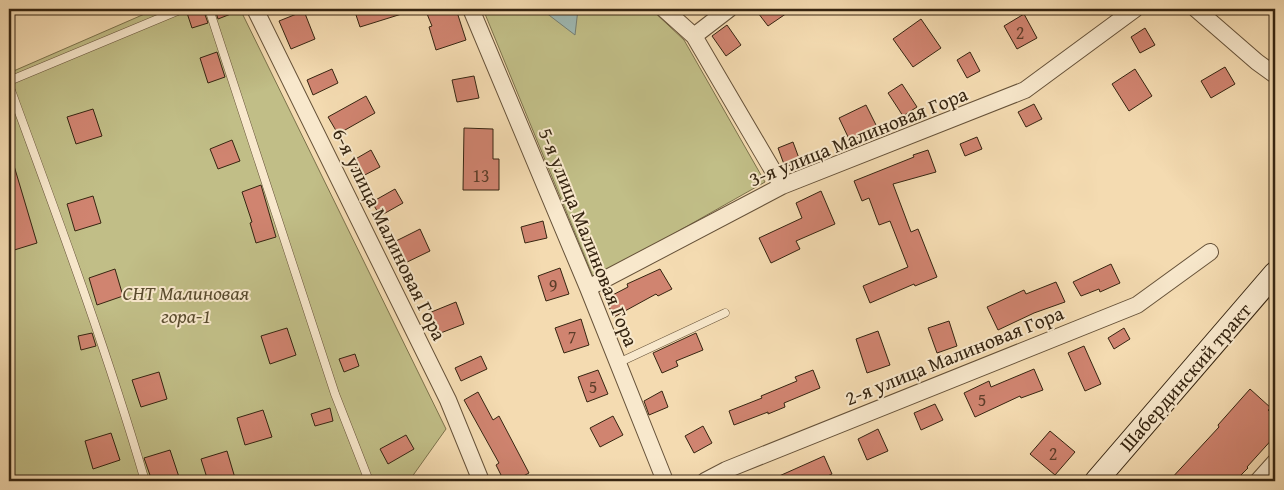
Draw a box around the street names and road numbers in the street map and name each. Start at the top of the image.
street label: 3-я улица Малиновая Гора [744,79,972,193]
street label: 6-я улица Малиновая Гора [326,123,454,346]
street label: 5-я улица Малиновая Гора [532,123,646,351]
street label: Шабердинский тракт [1112,296,1258,458]
street label: 2-я улица Малиновая Гора [840,298,1068,412]

